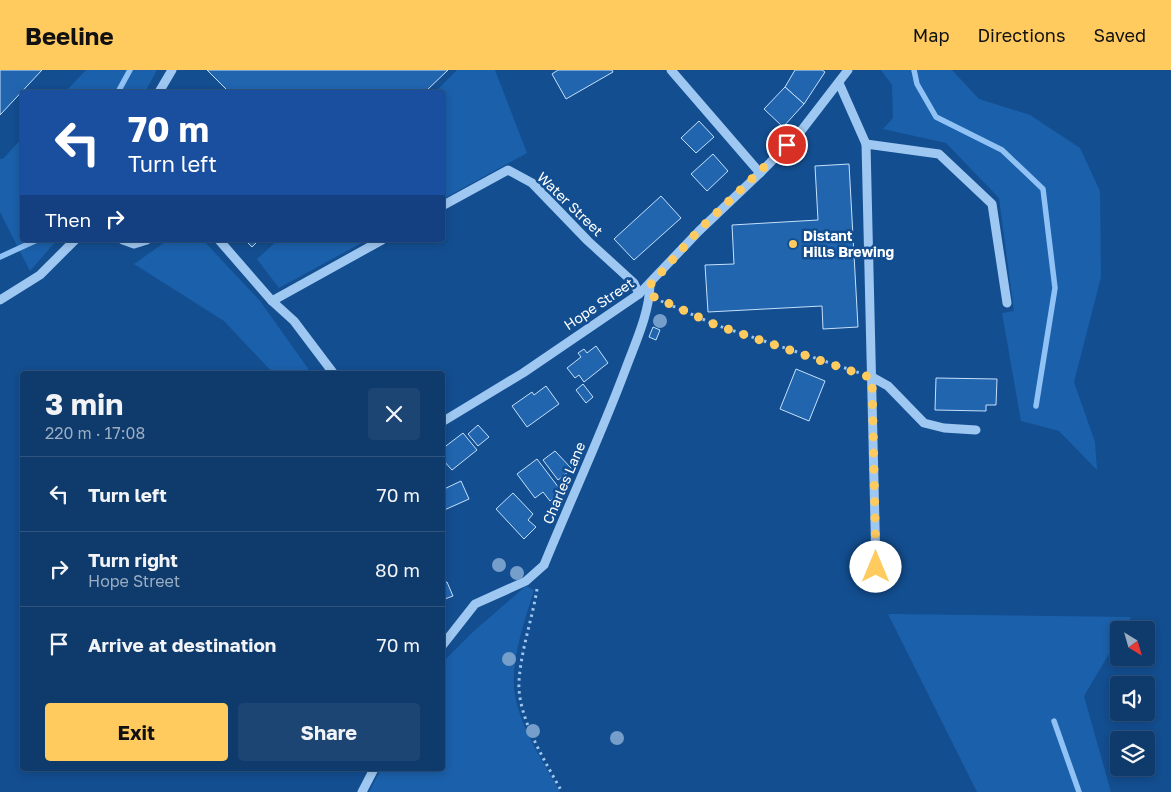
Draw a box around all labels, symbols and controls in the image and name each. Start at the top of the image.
text: Beeline [25,21,114,50]
text: Map [913,24,949,46]
text: Directions [977,24,1065,46]
text: Saved [1093,24,1146,46]
text: 70 m [128,108,209,150]
icon: left [45,110,110,175]
pin [766,124,808,166]
icon: arrive [773,131,801,159]
text: Turn left [128,150,217,177]
street label: Water Street [534,168,607,239]
icon: right [101,205,129,233]
text: Then [45,208,91,231]
place label: Distant Hills Brewing [803,227,894,260]
marker: Distant Hills Brewing [787,238,799,250]
street label: Hope Street [561,274,637,333]
text: 3 min [45,386,123,422]
button: close [368,388,420,440]
text: 220 m · 17:08 [45,423,145,443]
street label: Charles Lane [539,439,588,526]
icon: left [45,480,73,508]
text: Turn left [88,483,167,506]
text: 70 m [377,483,420,506]
position arrow [849,540,901,592]
text: Turn right [88,548,178,571]
icon: right [45,555,73,583]
text: 80 m [375,558,420,581]
text: Hope Street [88,571,180,591]
north arrow [1110,621,1155,666]
map controls [1110,621,1155,776]
icon: arrive [45,630,73,658]
text: Arrive at destination [88,633,276,656]
text: 70 m [377,633,420,656]
button: sound [1110,676,1155,721]
button: Exit [45,703,228,761]
button: Share [238,703,420,761]
button: layers [1110,731,1155,776]

